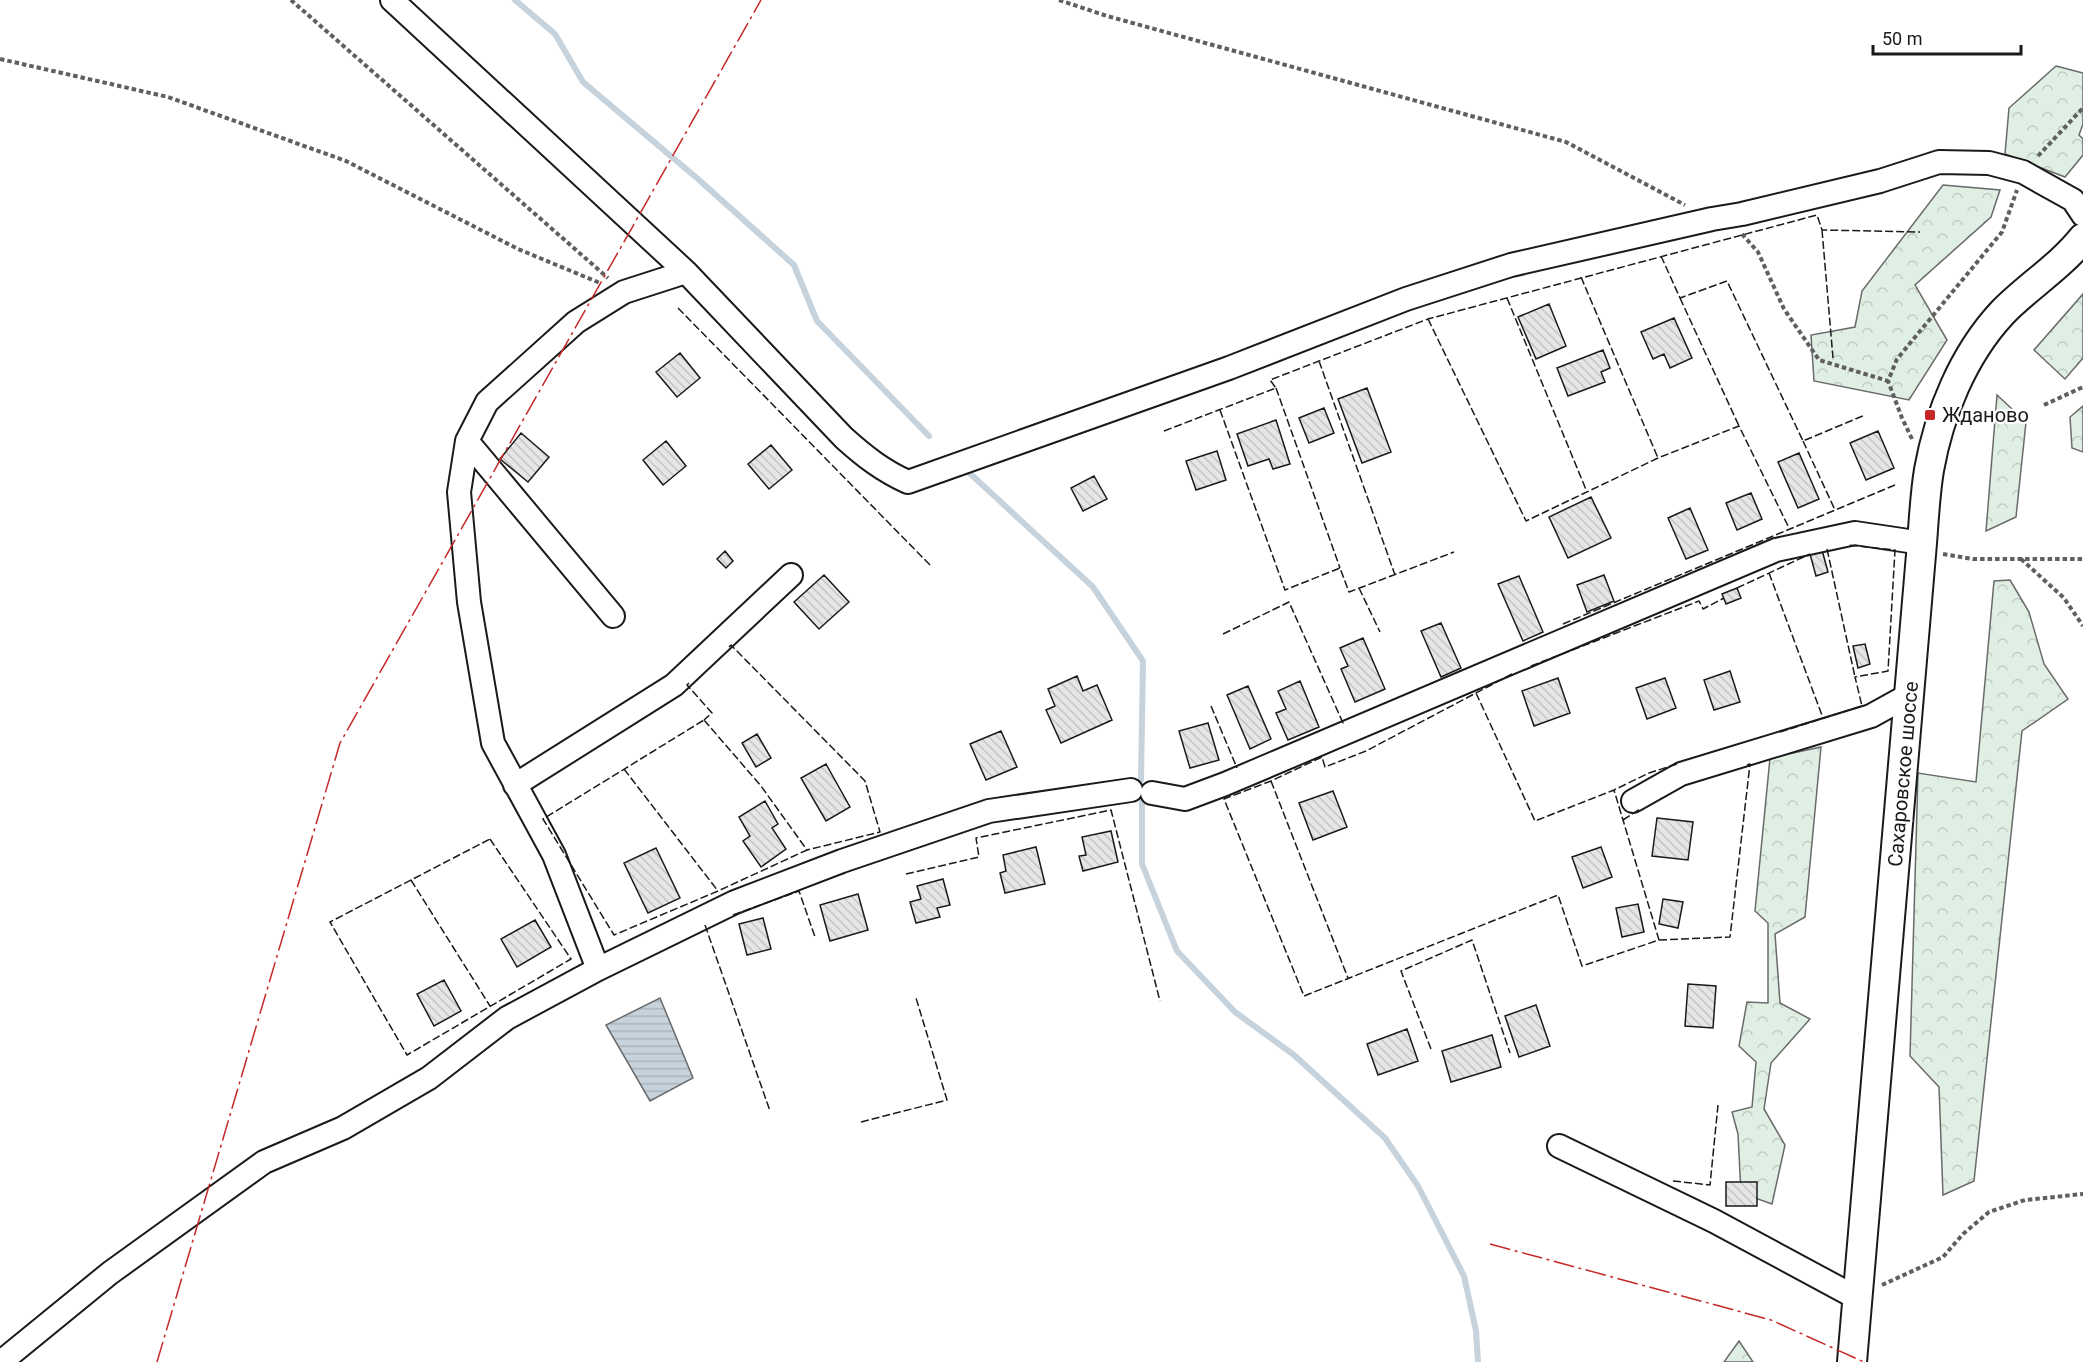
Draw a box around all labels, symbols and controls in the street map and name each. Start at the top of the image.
scale bar [1873,18,2022,56]
text: 50 m [1882,28,1922,49]
place label: Жданово [1942,403,2029,427]
marker: Жданово [1923,408,1937,422]
street label: Сахаровское шоссе [1883,680,1923,868]

